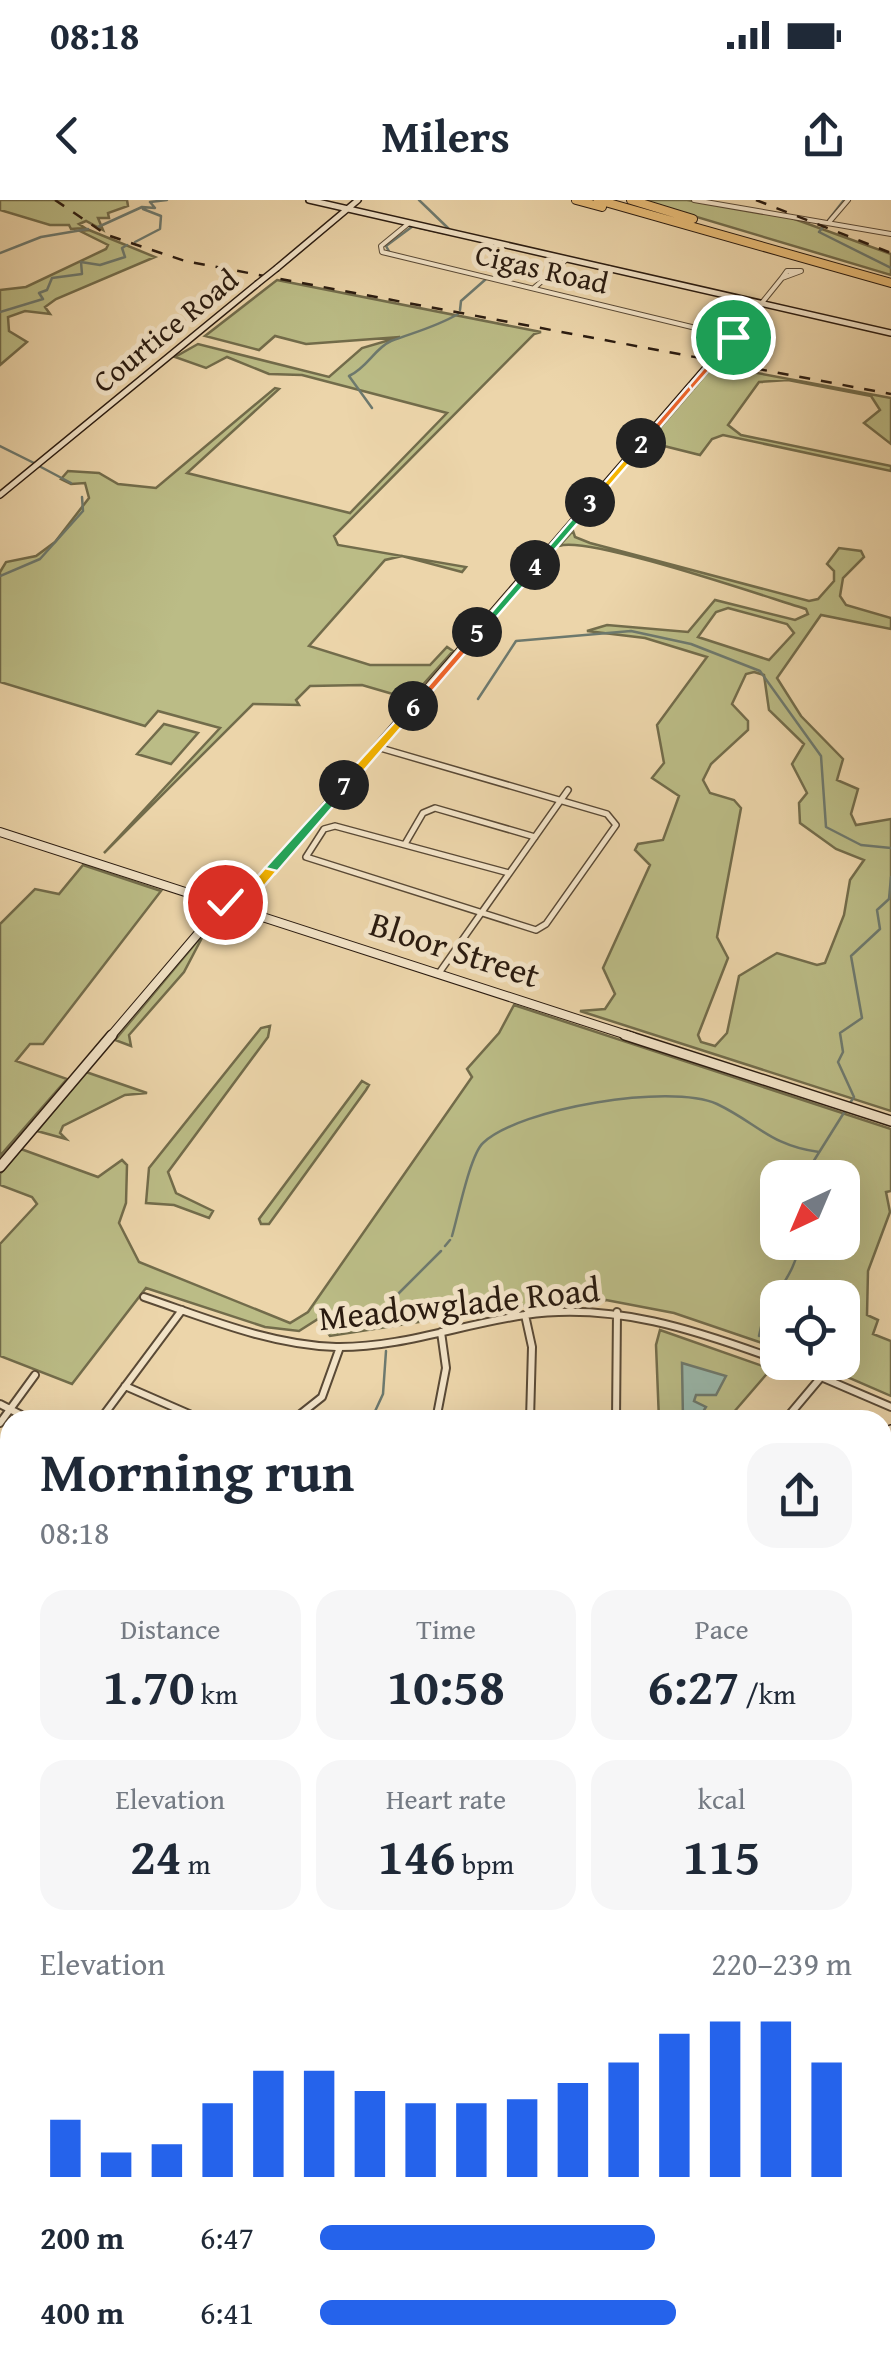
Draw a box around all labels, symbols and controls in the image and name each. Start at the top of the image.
text: 08:18 [50,7,140,63]
text: Milers [381,103,510,168]
icon: back [40,108,95,163]
icon: share [796,108,851,163]
street label: Cigas Road [471,231,613,305]
street label: Courtice Road [83,258,247,402]
pin [691,295,776,380]
icon: arrive [706,310,761,365]
pin: 2 [616,418,666,468]
text: 2 [634,422,648,463]
pin: 3 [565,477,615,527]
text: 3 [583,481,597,522]
pin: 4 [510,540,560,590]
text: 4 [528,544,542,585]
pin: 5 [452,607,502,657]
text: 5 [470,611,484,652]
pin: 6 [388,681,438,731]
text: 6 [406,685,420,726]
pin: 7 [319,760,369,810]
text: 7 [337,764,351,805]
pin [183,860,268,945]
icon: check [198,875,253,930]
street label: Bloor Street [363,898,547,1000]
north arrow [760,1160,860,1260]
map controls [760,1160,860,1380]
street label: Meadowglade Road [316,1263,602,1343]
button: locate [760,1280,860,1380]
text: Morning run [40,1431,354,1511]
button: share [747,1443,852,1548]
text: 08:18 [40,1509,109,1556]
text: Distance [120,1608,221,1649]
text: Time [416,1608,476,1649]
text: Pace [695,1608,749,1649]
text: 1.70 [103,1649,195,1722]
text: 10:58 [387,1649,505,1722]
text: 6:27 [647,1649,739,1722]
text: km [195,1673,238,1714]
text: /km [739,1673,796,1714]
text: Elevation [116,1778,225,1819]
text: Heart rate [386,1778,506,1819]
text: kcal [698,1778,746,1819]
text: 24 [130,1819,182,1892]
text: 146 [378,1819,456,1892]
text: 115 [683,1819,761,1892]
text: m [182,1843,211,1884]
text: bpm [456,1843,514,1884]
text: Elevation [40,1940,165,1987]
text: 220–239 m [711,1940,852,1987]
text: 200 m [40,2214,124,2261]
text: 6:47 [200,2214,254,2261]
text: 400 m [40,2289,124,2336]
text: 6:41 [200,2289,254,2336]

